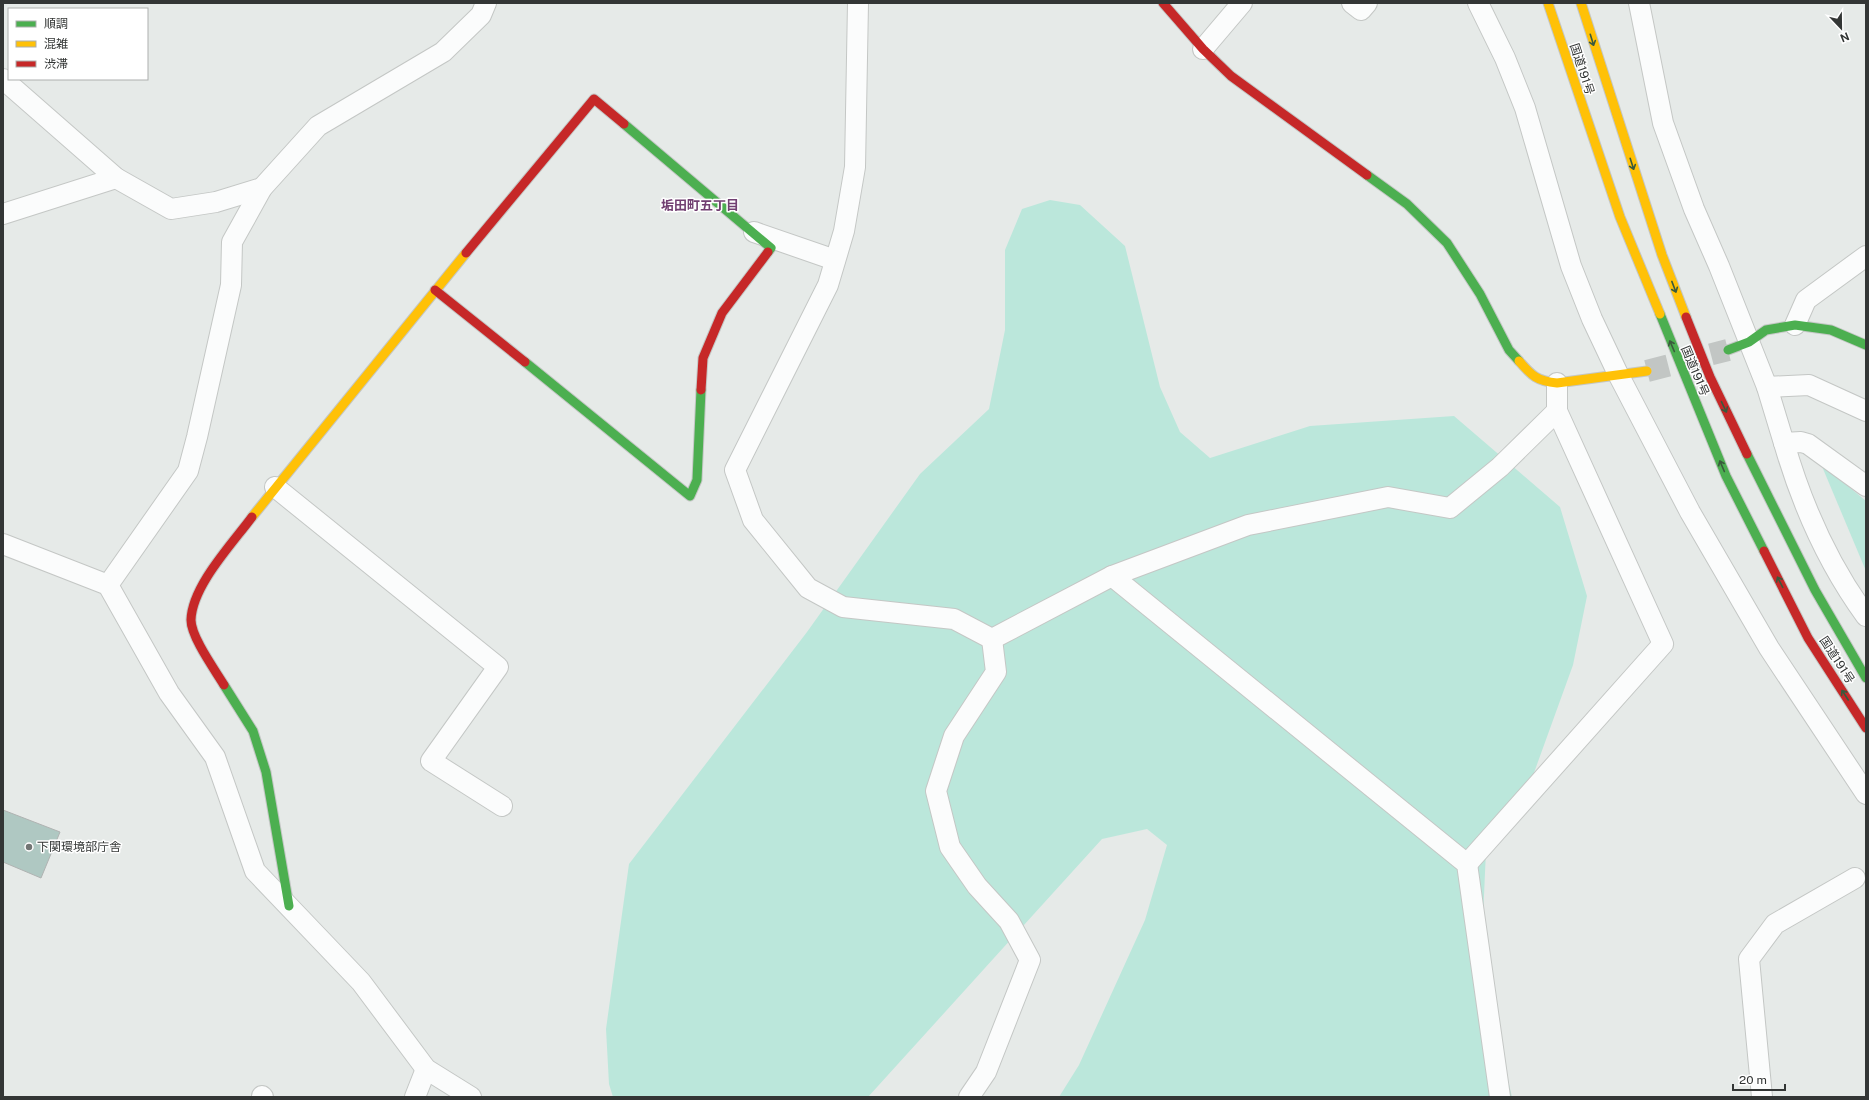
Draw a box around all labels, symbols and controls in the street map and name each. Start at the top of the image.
legend [8,8,148,80]
north arrow [1821,8,1861,48]
text: 順調 [44,17,68,31]
text: N [1839,30,1851,44]
one-way arrow [1589,34,1596,47]
text: 混雑 [44,37,68,51]
street label: 国道191号 [1567,42,1597,96]
text: 渋滞 [44,57,68,71]
one-way arrow [1629,158,1636,171]
district label: 垢田町五丁目 [661,198,739,213]
one-way arrow [1671,281,1679,293]
one-way arrow [1668,341,1675,353]
street label: 国道191号 [1678,344,1712,398]
one-way arrow [1721,401,1728,413]
one-way arrow [1718,461,1725,473]
one-way arrow [1776,577,1783,589]
street label: 国道191号 [1817,634,1857,686]
one-way arrow [1841,690,1849,701]
place label: 下関環境部庁舎 [37,840,121,854]
marker: 下関環境部庁舎 [24,842,34,852]
scale bar [1733,1066,1785,1092]
text: 20 m [1739,1073,1767,1087]

